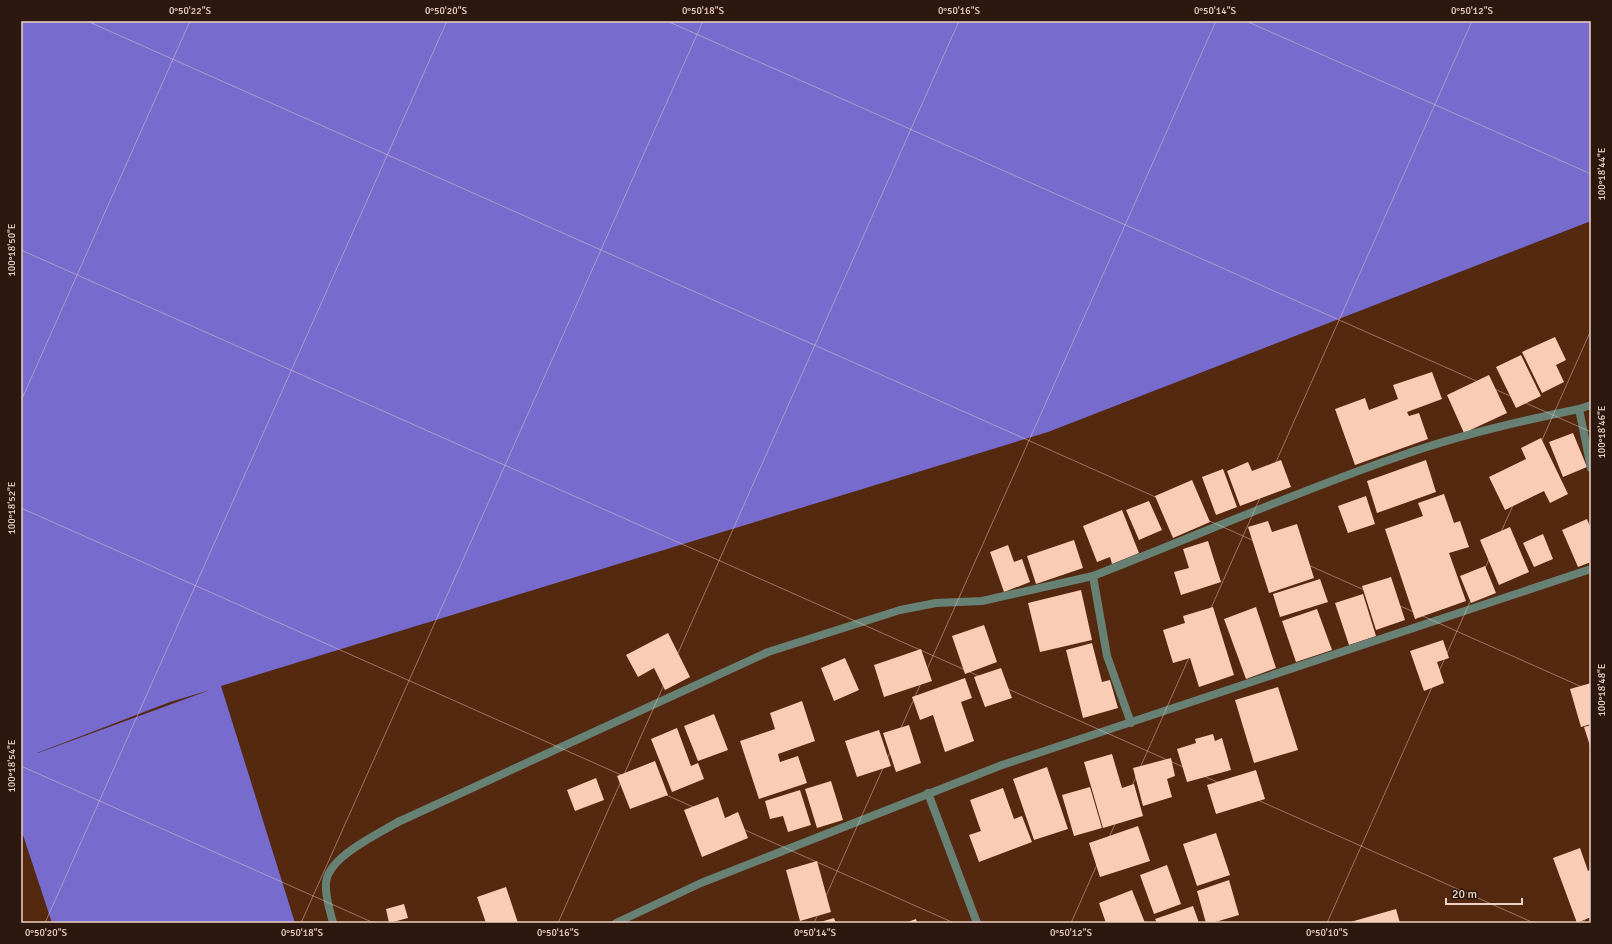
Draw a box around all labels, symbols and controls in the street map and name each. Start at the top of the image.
text: 0°50'22"S [169,5,212,17]
text: 0°50'20"S [425,5,468,17]
text: 0°50'18"S [682,5,725,17]
text: 0°50'16"S [938,5,981,17]
text: 0°50'14"S [1194,5,1237,17]
text: 0°50'12"S [1451,5,1494,17]
text: 100°18'44"E [1596,147,1608,201]
text: 100°18'50"E [6,223,18,277]
text: 100°18'46"E [1596,405,1608,459]
text: 100°18'52"E [6,481,18,535]
text: 100°18'48"E [1596,663,1608,717]
text: 100°18'54"E [6,739,18,793]
scale bar [1446,880,1522,906]
text: 20 m [1452,887,1477,902]
text: 0°50'20"S [25,927,68,939]
text: 0°50'18"S [281,927,324,939]
text: 0°50'16"S [537,927,580,939]
text: 0°50'14"S [794,927,837,939]
text: 0°50'12"S [1050,927,1093,939]
text: 0°50'10"S [1306,927,1349,939]

